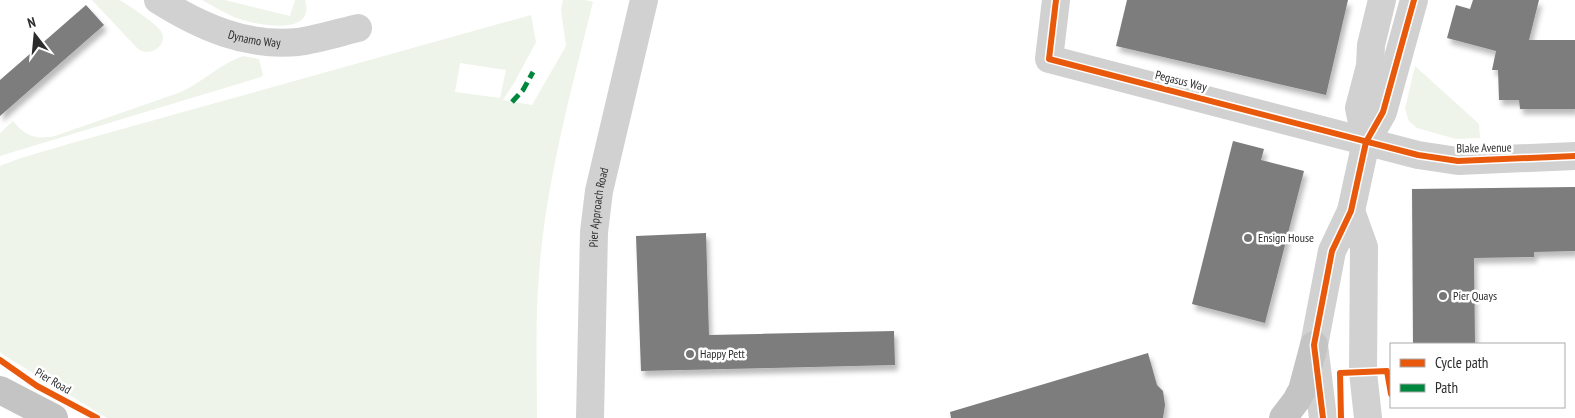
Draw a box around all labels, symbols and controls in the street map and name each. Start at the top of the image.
north arrow [10,10,60,60]
text: N [25,13,38,32]
street label: Dynamo Way [226,27,281,50]
street label: Pegasus Way [1154,67,1209,94]
street label: Blake Avenue [1456,140,1512,155]
street label: Pier Approach Road [586,166,611,247]
place label: Ensign House [1258,230,1314,245]
marker: Ensign House [1242,232,1254,244]
place label: Pier Quays [1453,288,1497,303]
marker: Pier Quays [1437,290,1449,302]
legend [1390,343,1565,408]
place label: Happy Pett [700,346,746,361]
marker: Happy Pett [684,348,696,360]
text: Cycle path [1435,353,1488,372]
street label: Pier Road [32,364,74,397]
text: Path [1435,378,1458,397]

